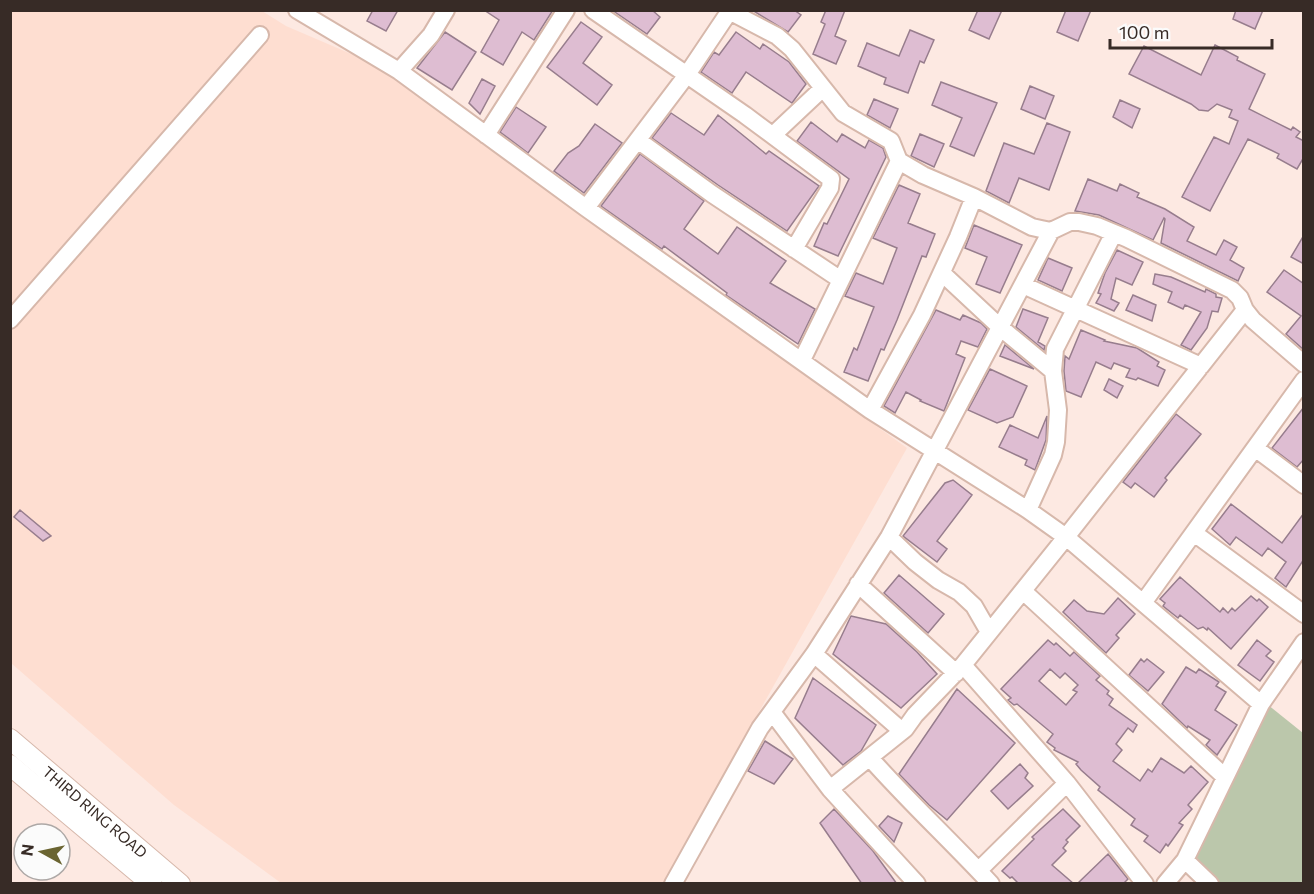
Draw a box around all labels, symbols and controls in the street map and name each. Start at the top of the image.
scale bar [1110,12,1272,50]
text: 100 m [1119,21,1169,43]
street label: THIRD RING ROAD [39,762,151,861]
north arrow [12,822,72,882]
text: N [16,843,37,857]

